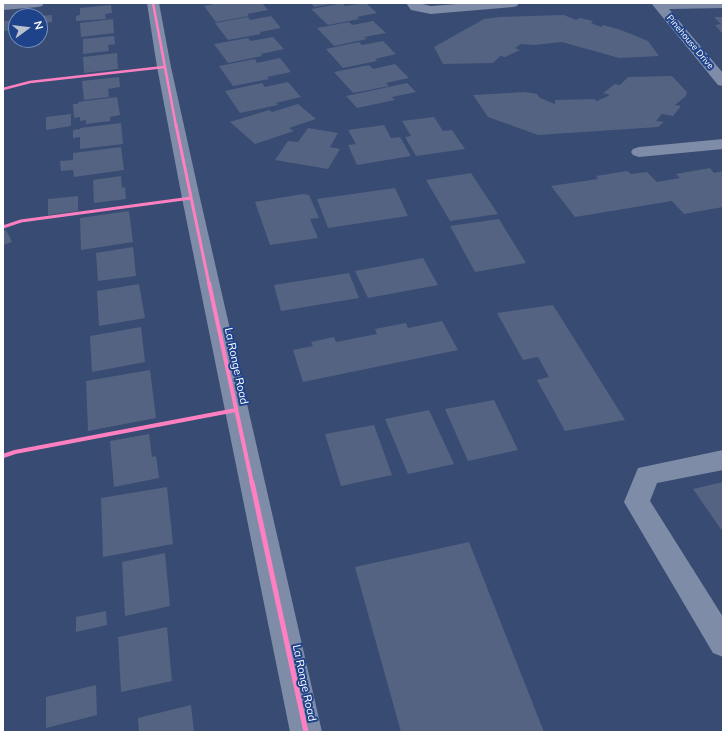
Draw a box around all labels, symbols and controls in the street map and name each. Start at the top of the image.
north arrow [8,8,48,48]
street label: Pinehouse Drive [664,13,716,71]
text: N [31,19,46,31]
street label: La Ronge Road [221,326,251,406]
street label: La Ronge Road [289,643,319,723]

